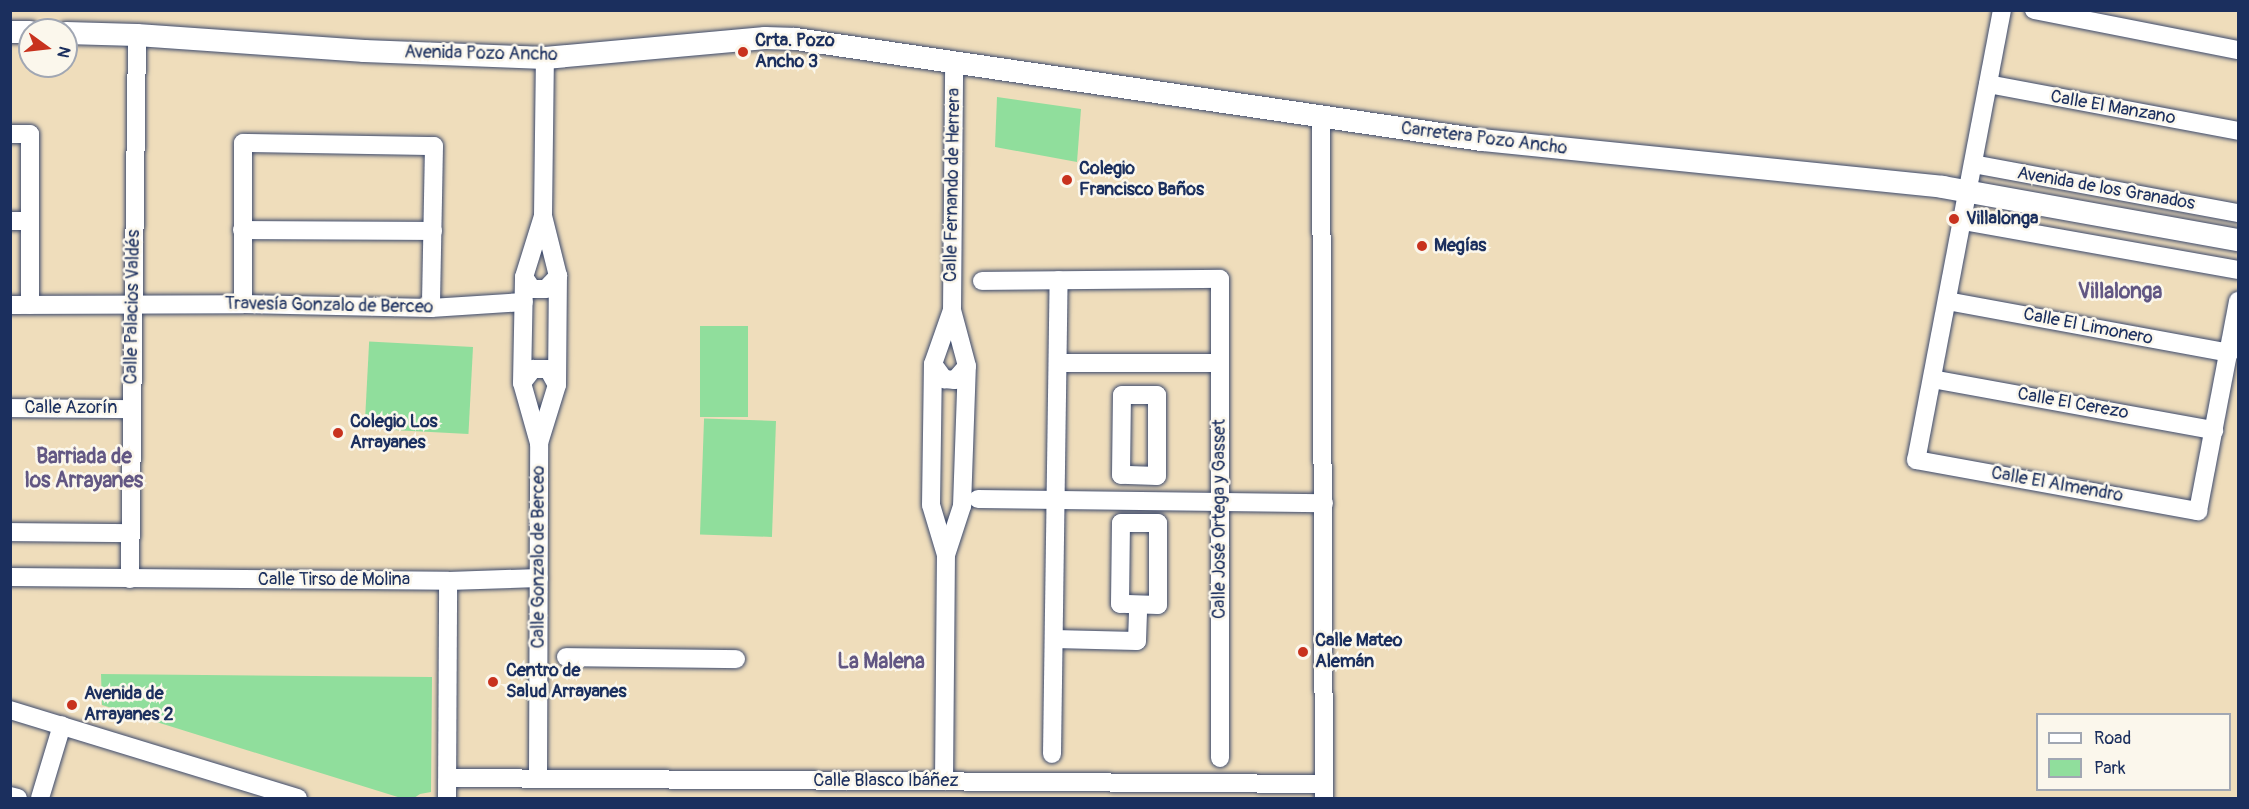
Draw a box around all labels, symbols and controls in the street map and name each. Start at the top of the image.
north arrow [18,18,78,78]
place label: Crta. Pozo Ancho 3 [755,31,835,74]
street label: Avenida Pozo Ancho [404,42,558,66]
text: N [52,44,75,60]
marker: Crta. Pozo Ancho 3 [736,45,750,59]
street label: Calle El Manzano [2049,86,2177,130]
street label: Calle Fernando de Herrera [941,88,965,282]
street label: Carretera Pozo Ancho [1400,118,1568,160]
place label: Colegio Francisco Baños [1079,159,1204,201]
street label: Avenida de los Granados [2015,163,2197,215]
marker: Colegio Francisco Baños [1060,173,1074,187]
place label: Villalonga [1966,208,2038,230]
marker: Villalonga [1947,212,1961,226]
street label: Calle Palacios Valdés [121,229,145,385]
place label: Megías [1434,235,1486,257]
marker: Megías [1415,239,1429,253]
district label: Villalonga [2078,279,2162,305]
street label: Travesía Gonzalo de Berceo [224,293,434,319]
street label: Calle El Limonero [2021,304,2155,350]
street label: Calle El Cerezo [2016,384,2130,424]
street label: Calle Azorín [24,397,118,419]
place label: Colegio Los Arrayanes [350,412,438,454]
street label: Calle José Ortega y Gasset [1209,419,1231,619]
marker: Colegio Los Arrayanes [331,426,345,440]
district label: Barriada de los Arrayanes [25,444,143,494]
street label: Calle El Almendro [1989,463,2125,507]
street label: Calle Gonzalo de Berceo [528,466,550,648]
street label: Calle Tirso de Molina [258,569,410,591]
place label: Calle Mateo Alemán [1315,631,1402,674]
marker: Calle Mateo Alemán [1296,645,1310,659]
district label: La Malena [837,649,925,675]
place label: Centro de Salud Arrayanes [506,661,626,704]
marker: Centro de Salud Arrayanes [484,673,502,691]
place label: Avenida de Arrayanes 2 [84,684,173,726]
marker: Avenida de Arrayanes 2 [65,698,79,712]
legend [2036,713,2231,791]
text: Road [2094,727,2131,750]
text: Park [2094,757,2126,780]
street label: Calle Blasco Ibáñez [813,770,959,792]

